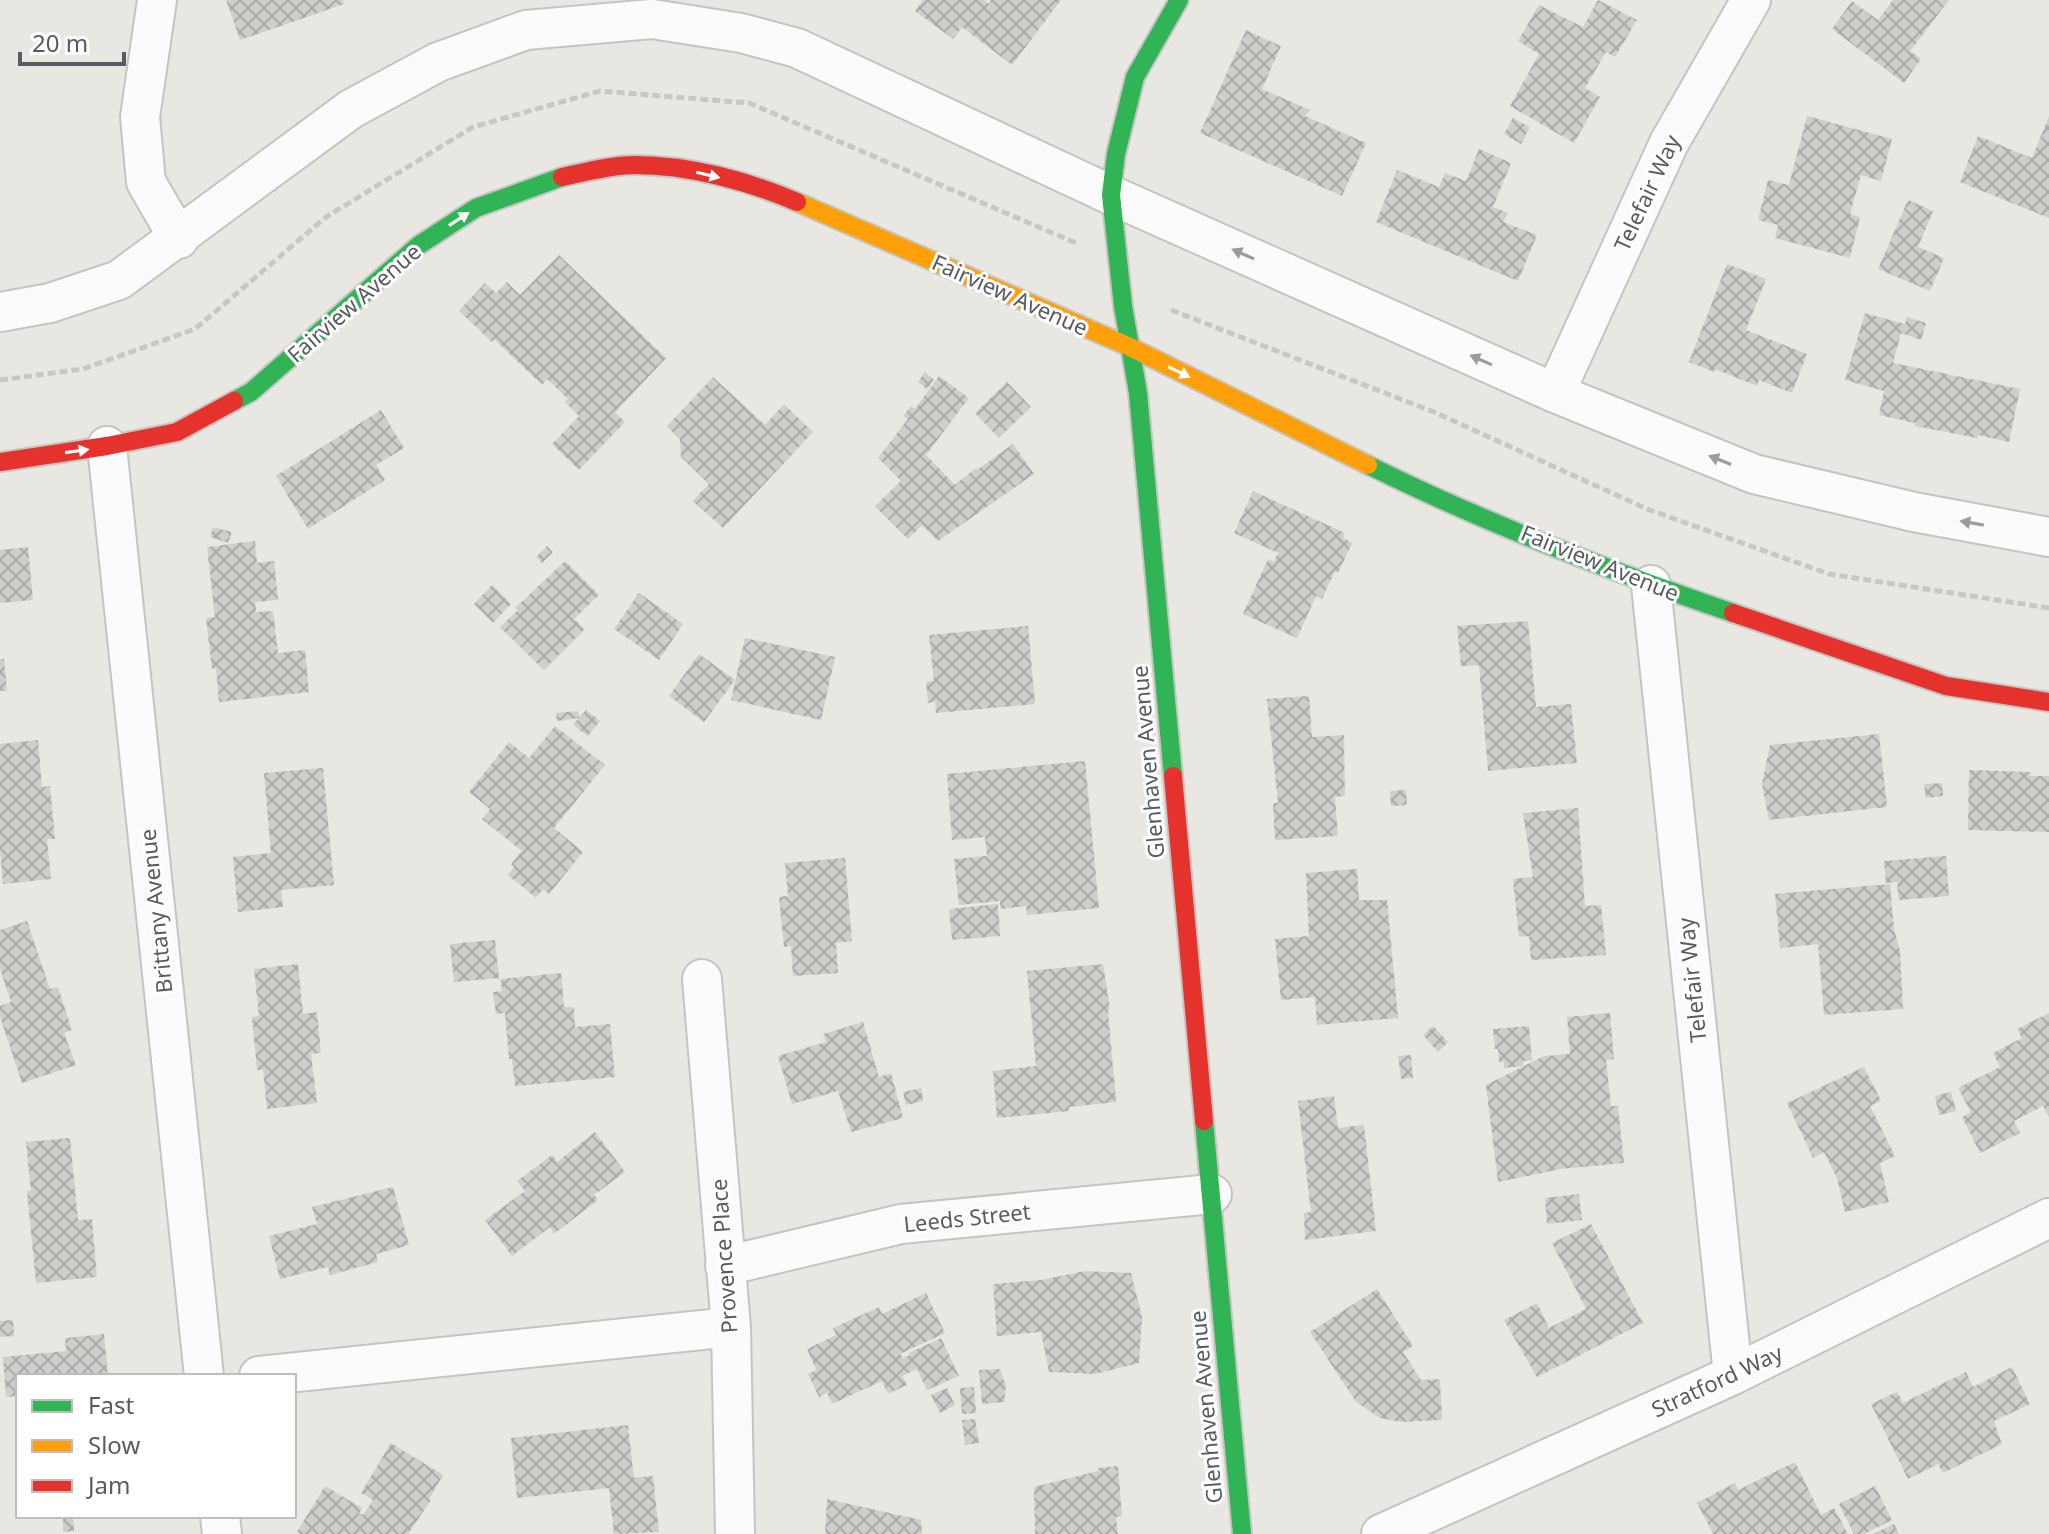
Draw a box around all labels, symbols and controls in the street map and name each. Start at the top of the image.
scale bar [20,16,124,66]
text: 20 m [32,26,88,59]
street label: Telefair Way [1606,129,1686,256]
one-way arrow [695,169,720,182]
one-way arrow [448,212,469,227]
street label: Fairview Avenue [280,236,426,369]
street label: Fairview Avenue [928,246,1093,342]
one-way arrow [1231,247,1255,261]
one-way arrow [1469,353,1492,367]
one-way arrow [1168,365,1191,378]
one-way arrow [65,444,90,457]
one-way arrow [1708,454,1732,467]
one-way arrow [1959,516,1984,528]
street label: Fairview Avenue [1517,517,1684,607]
street label: Glenhaven Avenue [1124,664,1170,860]
street label: Brittany Avenue [131,827,179,995]
street label: Telefair Way [1669,916,1712,1044]
street label: Provence Place [703,1178,743,1334]
street label: Leeds Street [902,1195,1032,1239]
street label: Glenhaven Avenue [1182,1309,1228,1505]
street label: Stratford Way [1646,1336,1788,1424]
legend [16,1374,296,1518]
text: Fast [88,1388,134,1421]
text: Slow [88,1428,140,1461]
text: Jam [86,1468,130,1501]

